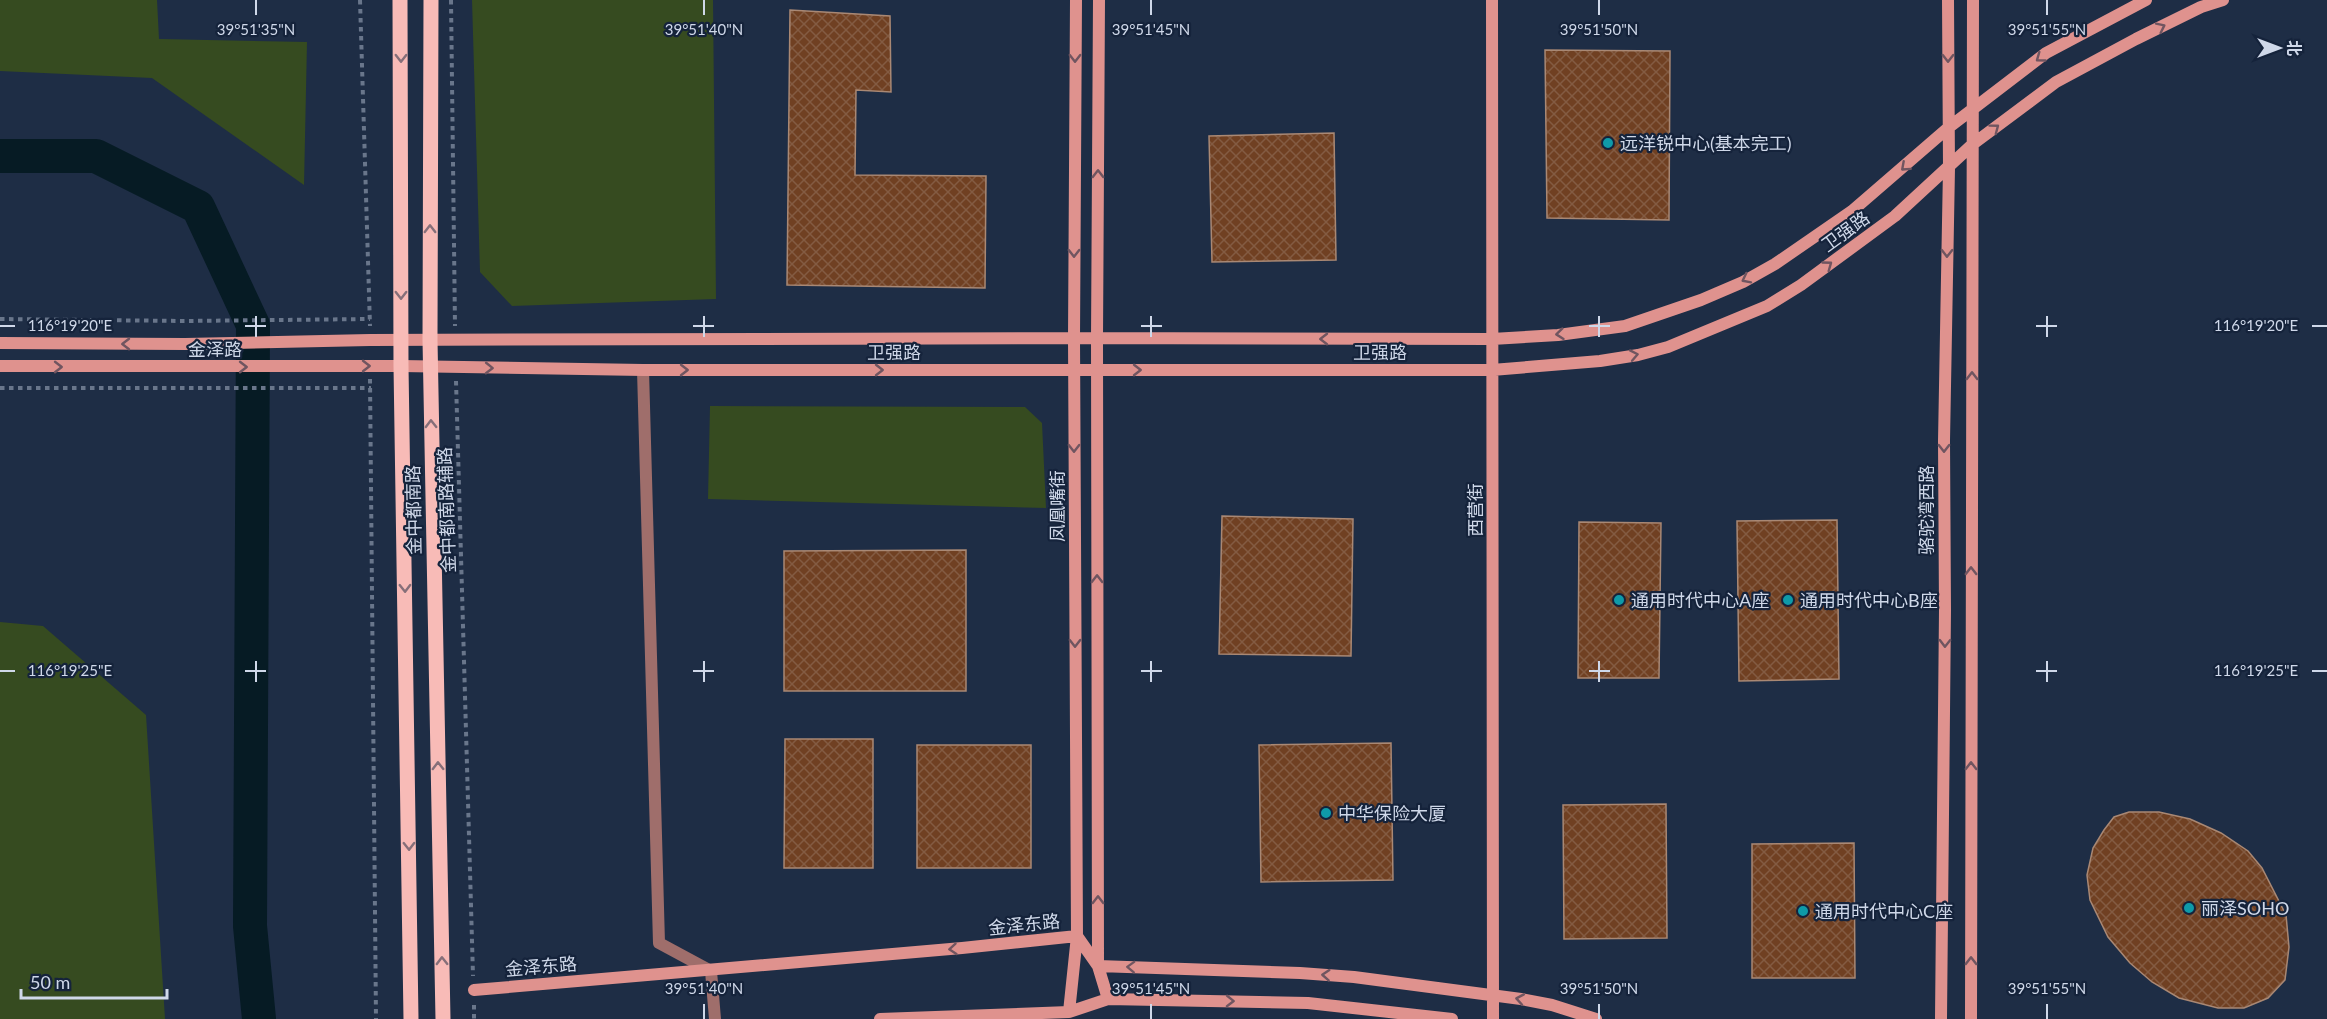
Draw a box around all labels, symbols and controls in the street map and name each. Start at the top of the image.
north arrow [2249,18,2309,78]
text: 39°51'35"N [217,20,295,38]
text: 39°51'40"N [665,20,743,38]
text: 39°51'45"N [1112,20,1190,38]
text: 39°51'50"N [1560,20,1638,38]
text: 39°51'55"N [2008,20,2086,38]
one-way arrow [2155,23,2165,34]
text: 北 [2285,40,2304,56]
one-way arrow [2035,50,2046,61]
one-way arrow [395,54,407,63]
one-way arrow [1069,54,1081,63]
one-way arrow [1942,54,1954,63]
one-way arrow [1988,124,1999,135]
place label: 远洋锐中心(基本完工) [1620,132,1792,154]
marker: 远洋锐中心(基本完工) [1601,136,1615,150]
one-way arrow [1901,160,1911,171]
one-way arrow [1092,169,1104,178]
street label: 卫强路 [1817,206,1873,256]
one-way arrow [424,224,436,233]
one-way arrow [1068,249,1080,258]
one-way arrow [1941,249,1954,258]
one-way arrow [1822,261,1833,272]
one-way arrow [1741,272,1752,284]
one-way arrow [395,291,407,300]
text: 116°19'20"E [28,316,112,334]
text: 116°19'20"E [2214,316,2298,334]
one-way arrow [1556,327,1565,340]
one-way arrow [1319,333,1328,345]
one-way arrow [122,337,131,350]
street label: 金泽路 [188,338,242,360]
street label: 卫强路 [867,341,921,363]
street label: 卫强路 [1353,341,1407,363]
one-way arrow [1629,349,1639,362]
one-way arrow [54,360,63,373]
one-way arrow [361,360,370,372]
one-way arrow [239,361,248,373]
one-way arrow [484,362,493,374]
one-way arrow [679,364,688,376]
one-way arrow [874,364,883,376]
one-way arrow [1132,364,1141,376]
one-way arrow [1966,371,1978,380]
one-way arrow [425,419,437,428]
one-way arrow [1068,444,1080,453]
one-way arrow [1938,444,1950,453]
street label: 金中都南路辅路 [433,447,459,573]
street label: 金中都南路 [401,465,425,555]
street label: 骆驼湾西路 [1915,465,1937,555]
street label: 凤凰嘴街 [1046,470,1068,542]
street label: 西营街 [1464,483,1486,537]
one-way arrow [1965,566,1977,575]
one-way arrow [1091,574,1103,583]
one-way arrow [399,583,411,592]
place label: 通用时代中心A座 [1631,589,1769,611]
place label: 通用时代中心B座 [1800,589,1938,611]
marker: 通用时代中心A座 [1612,593,1626,607]
marker: 通用时代中心B座 [1781,593,1795,607]
one-way arrow [1069,639,1081,648]
one-way arrow [1939,639,1951,648]
text: 116°19'25"E [28,661,112,679]
text: 116°19'25"E [2214,661,2298,679]
one-way arrow [432,761,444,770]
one-way arrow [1965,761,1977,770]
place label: 中华保险大厦 [1338,802,1446,824]
marker: 中华保险大厦 [1319,806,1333,820]
one-way arrow [402,841,415,850]
one-way arrow [1092,895,1104,904]
place label: 丽泽SOHO [2201,897,2289,919]
place label: 通用时代中心C座 [1815,900,1953,922]
marker: 丽泽SOHO [2182,901,2196,915]
marker: 通用时代中心C座 [1796,904,1810,918]
street label: 金泽东路 [987,909,1061,939]
one-way arrow [948,942,957,955]
street label: 金泽东路 [504,952,578,980]
one-way arrow [436,956,448,965]
one-way arrow [1965,956,1977,965]
one-way arrow [1127,961,1136,974]
scale bar [21,962,166,1000]
one-way arrow [1322,969,1331,982]
text: 50 m [30,971,70,993]
text: 39°51'40"N [665,979,743,997]
text: 39°51'45"N [1112,979,1190,997]
text: 39°51'50"N [1560,979,1638,997]
text: 39°51'55"N [2008,979,2086,997]
one-way arrow [1515,993,1525,1006]
one-way arrow [1226,995,1235,1008]

